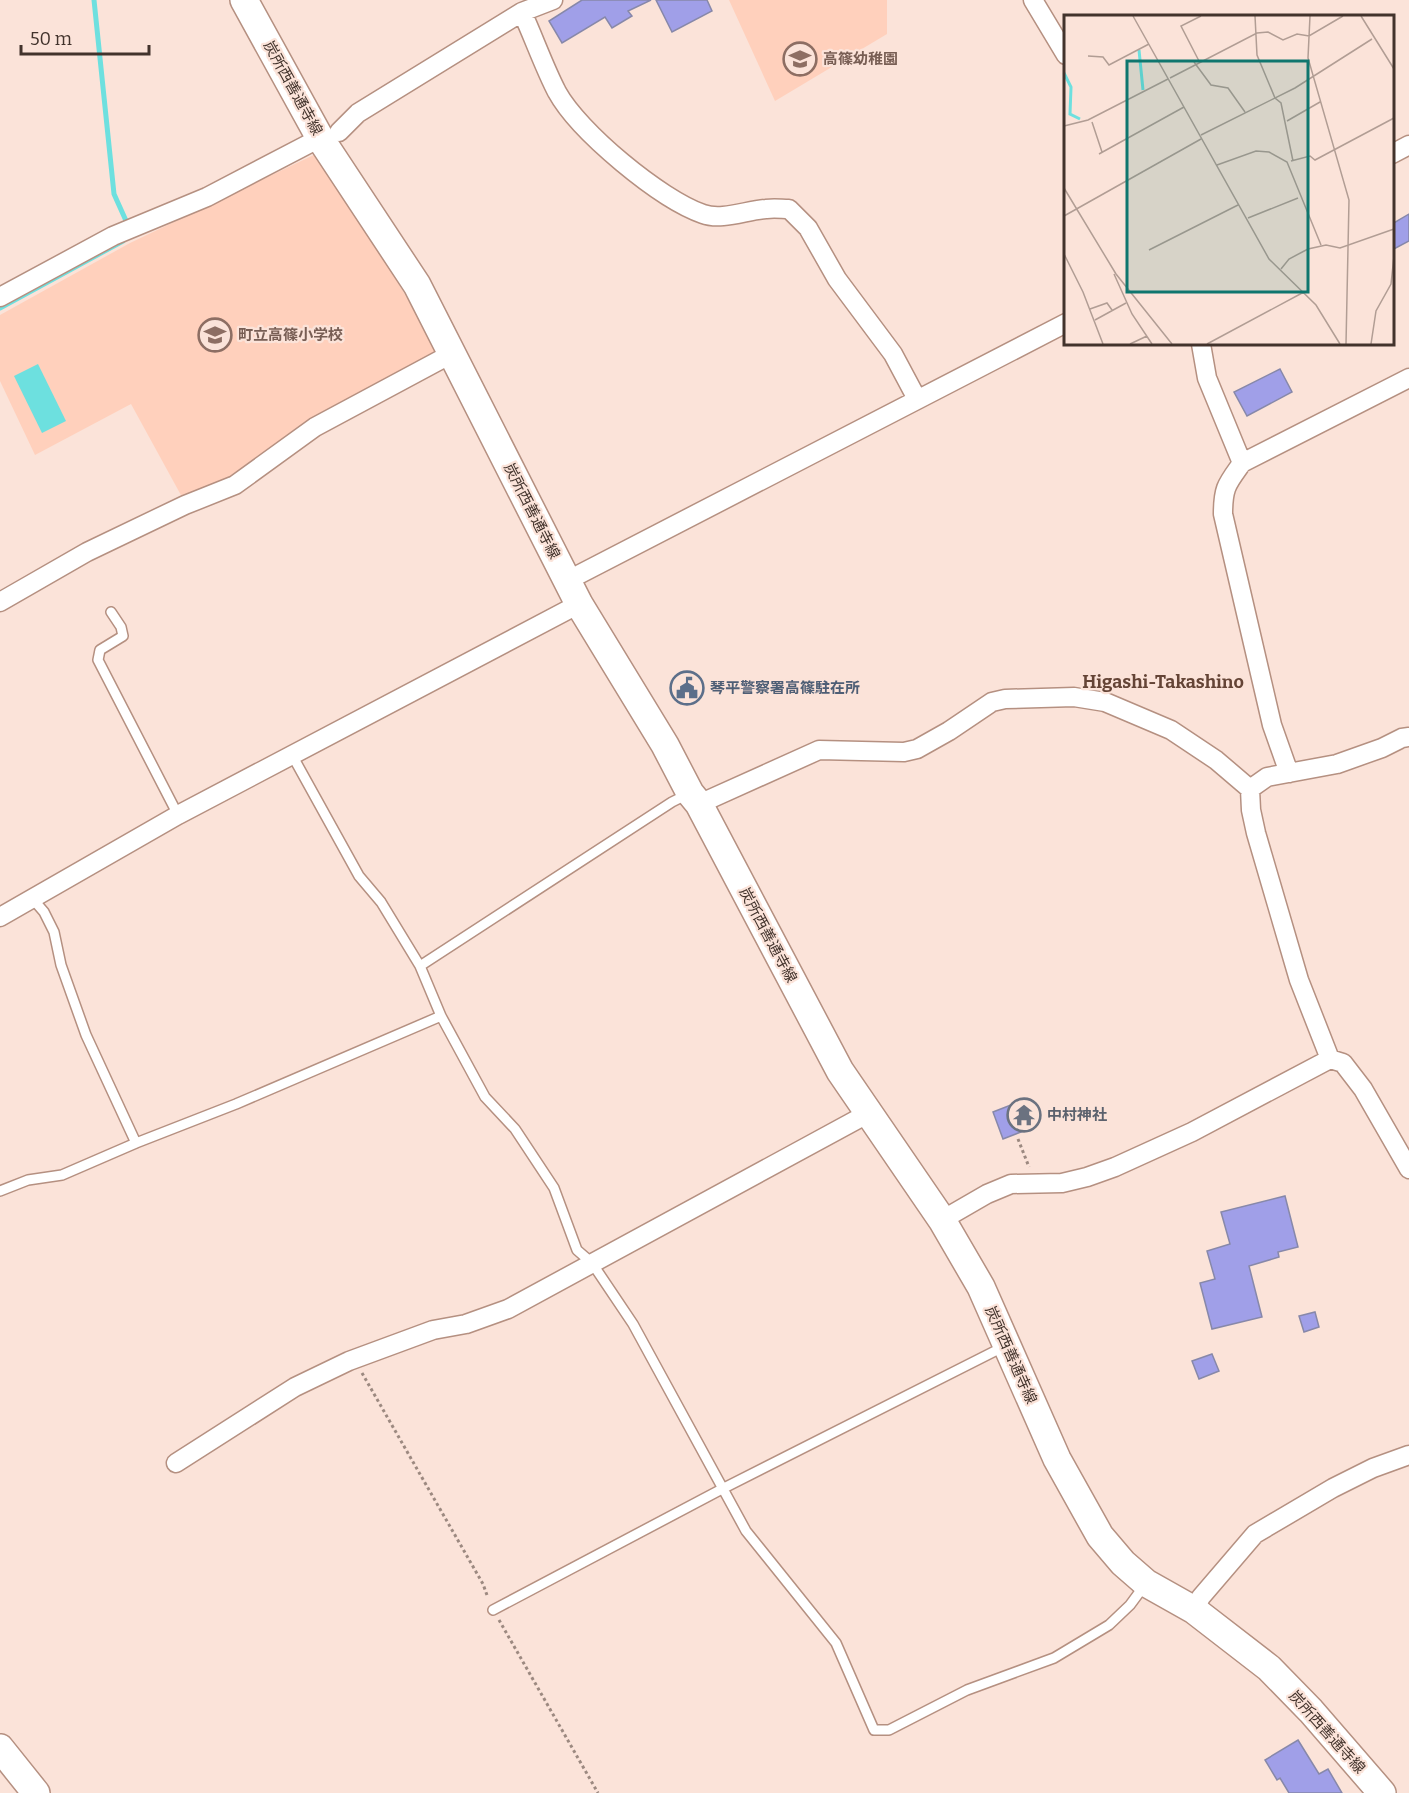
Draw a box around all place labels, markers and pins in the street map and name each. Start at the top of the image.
school or university icon: 高篠幼稚園 [782,41,818,77]
place label: 高篠幼稚園 [823,50,898,68]
school or university icon: 町立高篠小学校 [197,317,233,353]
place label: 町立高篠小学校 [238,326,343,344]
public building icon: 琴平警察署高篠駐在所 [669,670,705,706]
place label: 琴平警察署高篠駐在所 [710,679,860,697]
temple icon: 中村神社 [1006,1097,1042,1133]
place label: 中村神社 [1047,1106,1107,1124]

